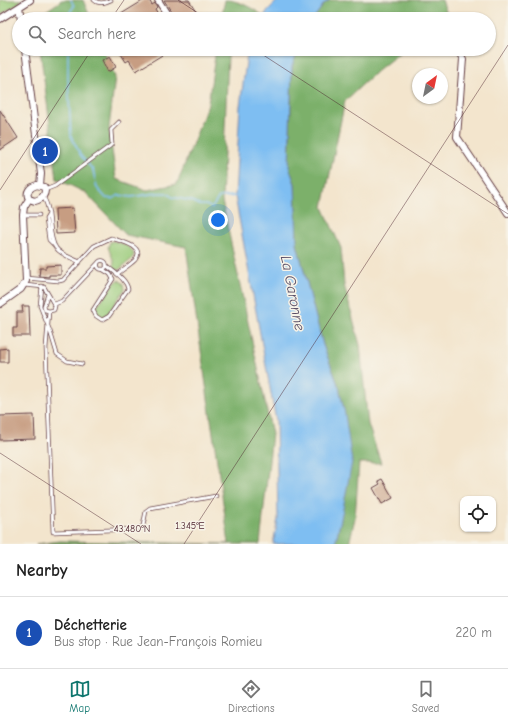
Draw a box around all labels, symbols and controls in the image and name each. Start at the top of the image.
search box [12,12,496,56]
icon: search [26,23,48,45]
text: Search here [58,25,136,43]
north arrow [412,68,448,104]
pin: 1 [32,136,58,166]
your location [208,210,228,230]
water label: La Garonne [277,254,309,333]
map controls [460,496,496,532]
button: locate [460,496,496,532]
text: 1.345°E [175,520,205,532]
text: 43.480°N [114,523,150,535]
text: Nearby [16,561,67,580]
text: Déchetterie [54,616,127,634]
text: 1 [26,625,32,640]
text: 220 m [455,625,492,640]
text: Bus stop · Rue Jean-François Romieu [54,634,262,649]
tab: Map [69,678,91,715]
tab: Directions [228,678,275,715]
tab: Saved [412,678,439,715]

